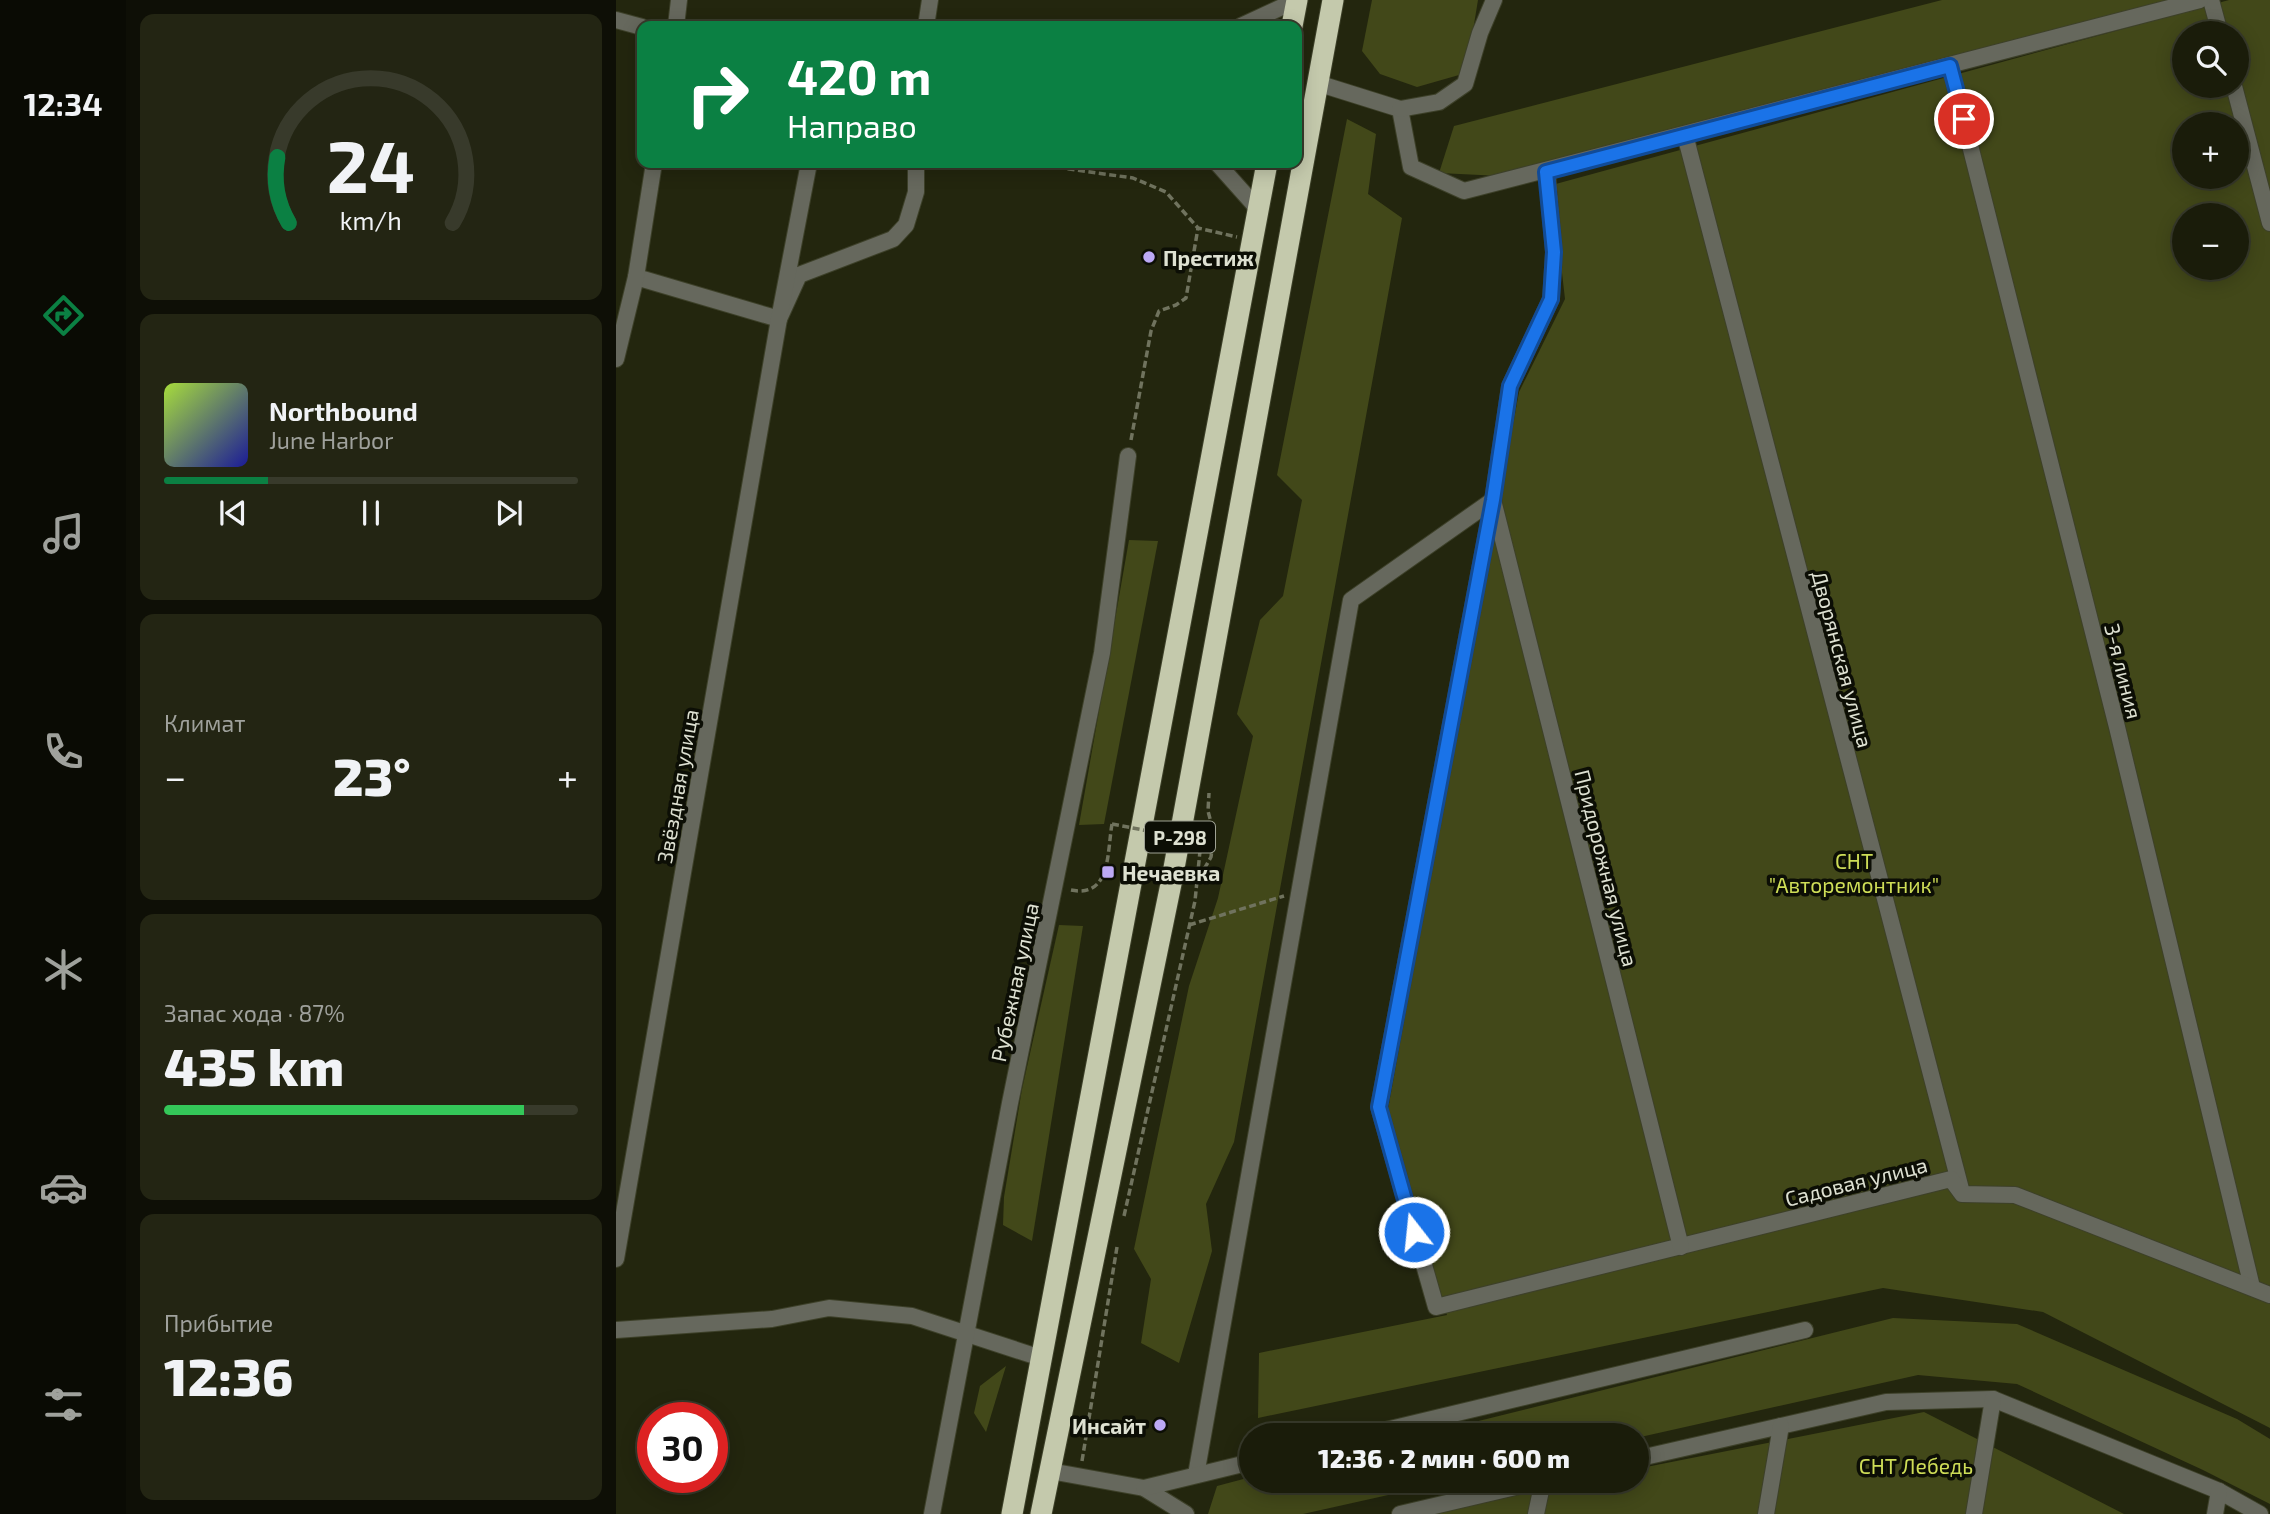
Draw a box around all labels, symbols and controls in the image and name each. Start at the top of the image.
map controls [2172,21,2249,280]
button: search [2172,21,2249,98]
text: 420 m [787,46,931,105]
icon: right [672,49,763,140]
text: 12:34 [23,84,103,122]
pin [1934,89,1994,149]
icon: arrive [1945,100,1983,138]
text: Направо [787,106,917,144]
button: + [2172,112,2249,189]
text: 24 [327,120,415,208]
button: − [2172,203,2249,280]
text: km/h [340,205,402,235]
place label: Престиж [1163,245,1254,270]
marker: Престиж [1141,249,1157,265]
icon: directions [39,291,88,340]
text: Northbound [269,395,418,426]
text: June Harbor [269,426,393,454]
icon: previous [214,494,252,532]
icon: pause [352,494,390,532]
icon: next [490,494,528,532]
icon: music [39,509,88,558]
street label: Дворянская улица [1806,568,1879,750]
street label: 3-я линия [2100,621,2148,721]
street label: Звёздная улица [651,707,704,865]
text: Климат [164,709,245,737]
icon: phone [39,727,88,776]
text: 23° [333,744,411,806]
text: − [164,753,186,799]
text: + [557,753,578,799]
street label: Придорожная улица [1569,767,1644,969]
road number: Р-298 [1145,822,1215,852]
park label: СНТ "Авторемонтник" [1769,848,1939,897]
place label: Нечаевка [1122,860,1220,885]
marker: Нечаевка [1100,864,1116,880]
street label: Рубежная улица [985,900,1044,1064]
icon: climate [39,945,88,994]
text: Запас хода · 87% [164,999,345,1027]
text: 435 km [164,1034,344,1096]
street label: Садовая улица [1782,1151,1930,1212]
icon: car [39,1163,88,1212]
position arrow [1377,1195,1451,1269]
text: Прибытие [164,1309,273,1337]
text: 12:36 [164,1344,293,1406]
icon: filters [39,1380,88,1429]
speed limit sign: 30 [637,1402,728,1493]
place label: Инсайт [1072,1413,1146,1438]
marker: Инсайт [1152,1417,1168,1433]
text: 12:36 · 2 мин · 600 m [1318,1442,1570,1473]
park label: СНТ Лебедь [1859,1453,1973,1478]

